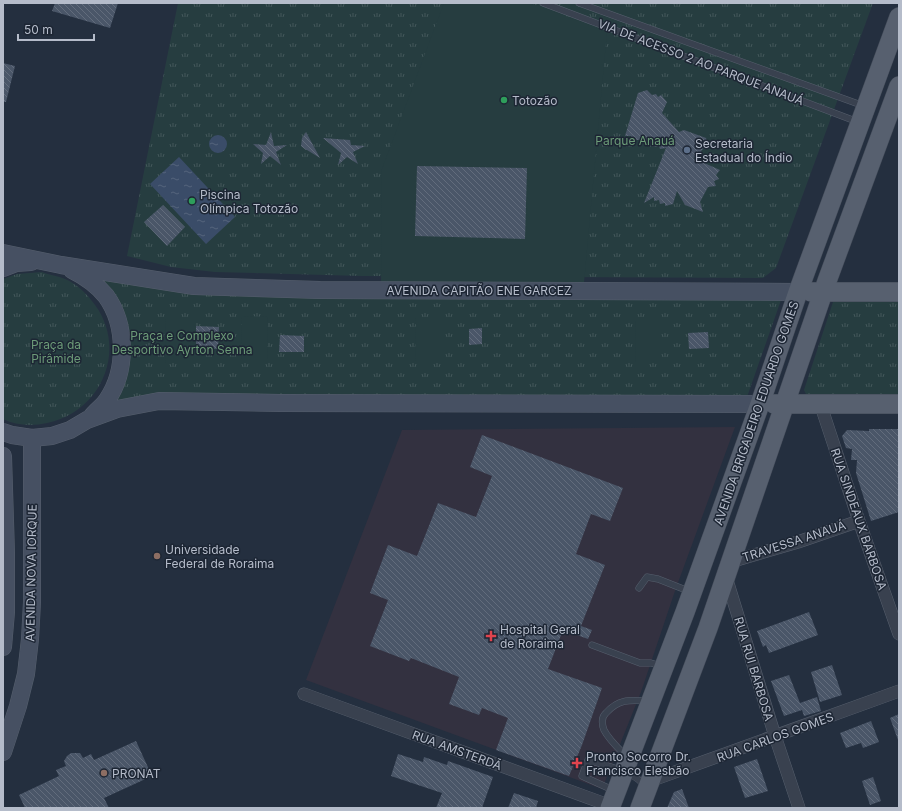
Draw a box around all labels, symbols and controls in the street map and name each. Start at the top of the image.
scale bar [18,16,94,42]
street label: VIA DE ACESSO 2 AO PARQUE ANAUÁ [596,16,806,108]
text: 50 m [24,22,53,37]
place label: Totozão [512,93,557,108]
marker: Totozão [499,95,509,105]
park label: Parque Anauá [595,133,675,148]
place label: Secretaria Estadual do Índio [695,136,792,165]
marker: Secretaria Estadual do Índio [682,145,692,155]
place label: Piscina Olímpica Totozão [200,187,298,216]
marker: Piscina Olímpica Totozão [187,196,197,206]
street label: AVENIDA CAPITÃO ENE GARCEZ [386,283,572,298]
street label: AVENIDA BRIGADEIRO EDUARDO GOMES [711,299,802,527]
park label: Praça e Complexo Desportivo Ayrton Senna [111,328,253,357]
park label: Praça da Pirâmide [31,337,81,366]
street label: RUA SINDEAUX BARBOSA [828,446,890,592]
street label: AVENIDA NOVA IORQUE [22,504,40,642]
street label: TRAVESSA ANAUÁ [740,517,848,565]
place label: Universidade Federal de Roraima [165,542,274,571]
marker: Universidade Federal de Roraima [152,551,162,561]
street label: RUA RUI BARBOSA [731,615,777,723]
place label: Hospital Geral de Roraima [500,622,580,651]
marker: Hospital Geral de Roraima [485,630,497,642]
street label: RUA CARLOS GOMES [715,709,836,765]
street label: RUA AMSTERDÃ [410,727,504,773]
place label: Pronto Socorro Dr. Francisco Elesbão [586,749,691,778]
marker: Pronto Socorro Dr. Francisco Elesbão [571,757,583,769]
place label: PRONAT [112,766,161,781]
marker: PRONAT [99,768,109,778]

